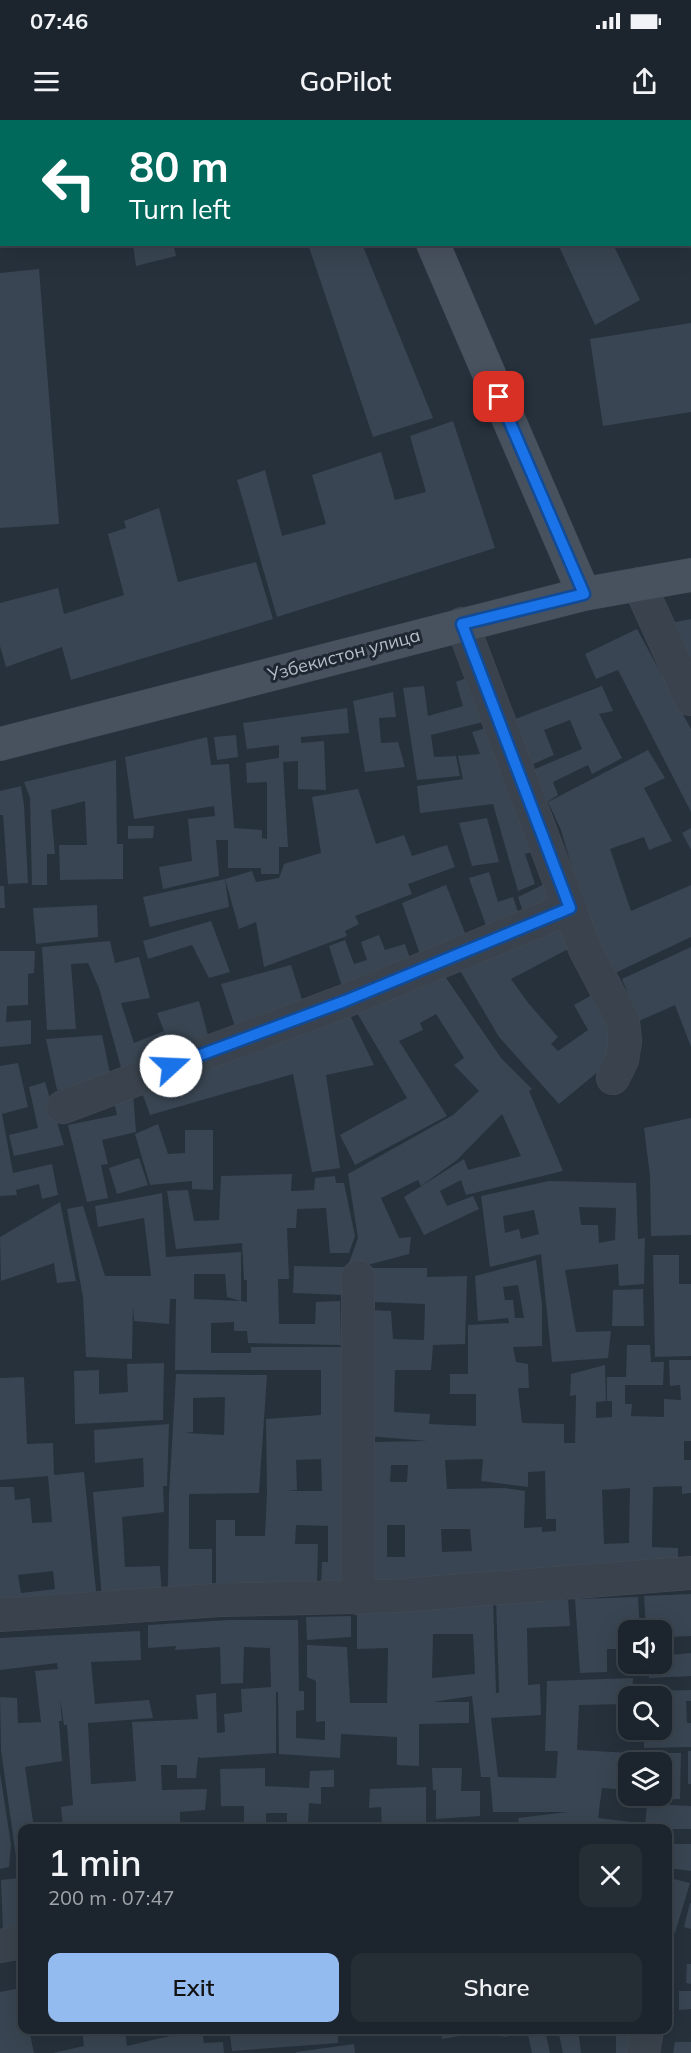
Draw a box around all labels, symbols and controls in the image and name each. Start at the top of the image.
text: 07:46 [30,7,88,35]
text: GoPilot [299,64,392,98]
icon: menu [30,65,63,98]
icon: share [628,65,661,98]
text: 80 m [129,140,229,193]
icon: left [30,144,108,222]
text: Turn left [129,192,231,226]
pin [473,371,524,422]
icon: arrive [482,380,515,413]
street label: Узбекистон улица [264,623,423,686]
position arrow [139,1034,203,1098]
map controls [618,1620,672,1806]
button: sound [618,1620,672,1674]
button: search [618,1686,672,1740]
button: layers [618,1752,672,1806]
text: 1 min [48,1840,142,1885]
button: close [579,1844,642,1907]
text: 200 m · 07:47 [48,1885,174,1910]
button: Exit [48,1953,339,2022]
button: Share [351,1953,642,2022]

